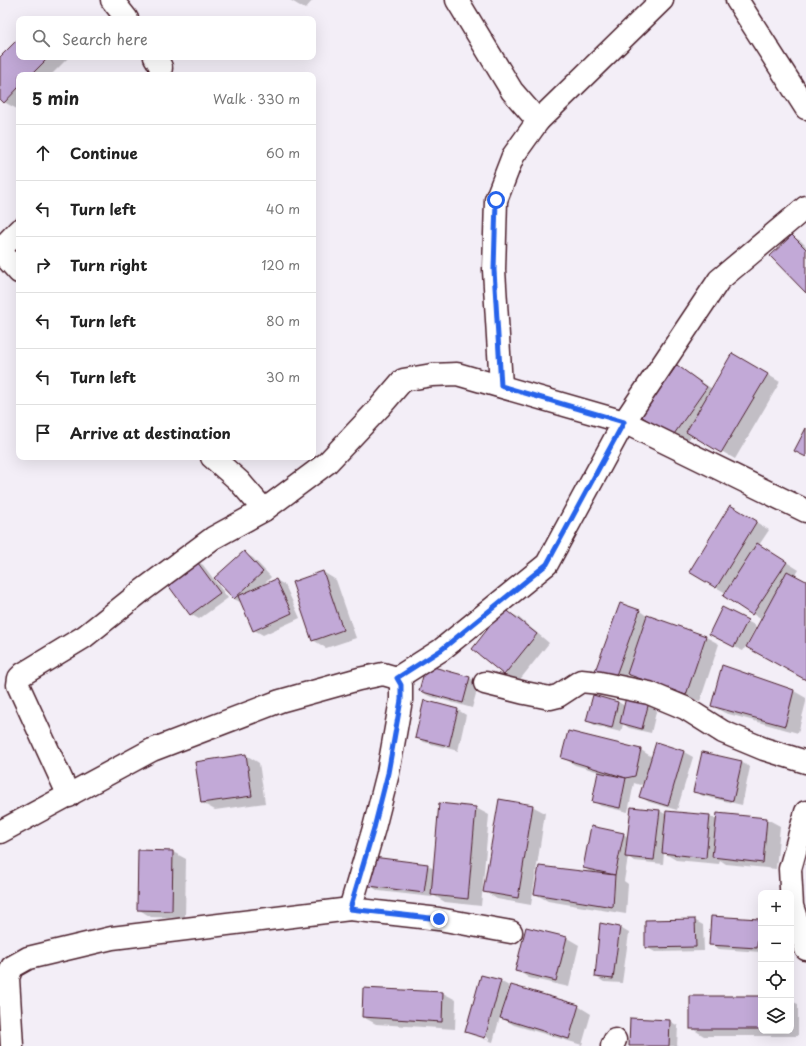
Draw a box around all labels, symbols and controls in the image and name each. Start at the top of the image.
search box [16,16,316,60]
icon: search [30,27,52,49]
text: Search here [62,27,148,50]
text: 5 min [32,85,79,111]
text: Walk · 330 m [213,89,300,108]
text: Continue [70,141,138,164]
icon: ahead [32,142,54,164]
text: 60 m [266,143,300,162]
route start [487,191,505,209]
text: Turn left [70,197,136,220]
icon: left [32,198,54,220]
text: 40 m [266,199,300,218]
text: Turn right [70,253,147,276]
icon: right [32,254,54,276]
text: 120 m [261,255,300,274]
text: Turn left [70,309,136,332]
icon: left [32,310,54,332]
text: 80 m [266,311,300,330]
text: Turn left [70,365,136,388]
icon: left [32,366,54,388]
text: 30 m [266,367,300,386]
text: Arrive at destination [70,421,231,444]
icon: arrive [32,422,54,444]
map controls [758,890,794,1034]
button: + [758,890,794,926]
route end [430,910,448,928]
button: − [758,926,794,962]
button: locate [758,962,794,998]
button: layers [758,998,794,1034]

